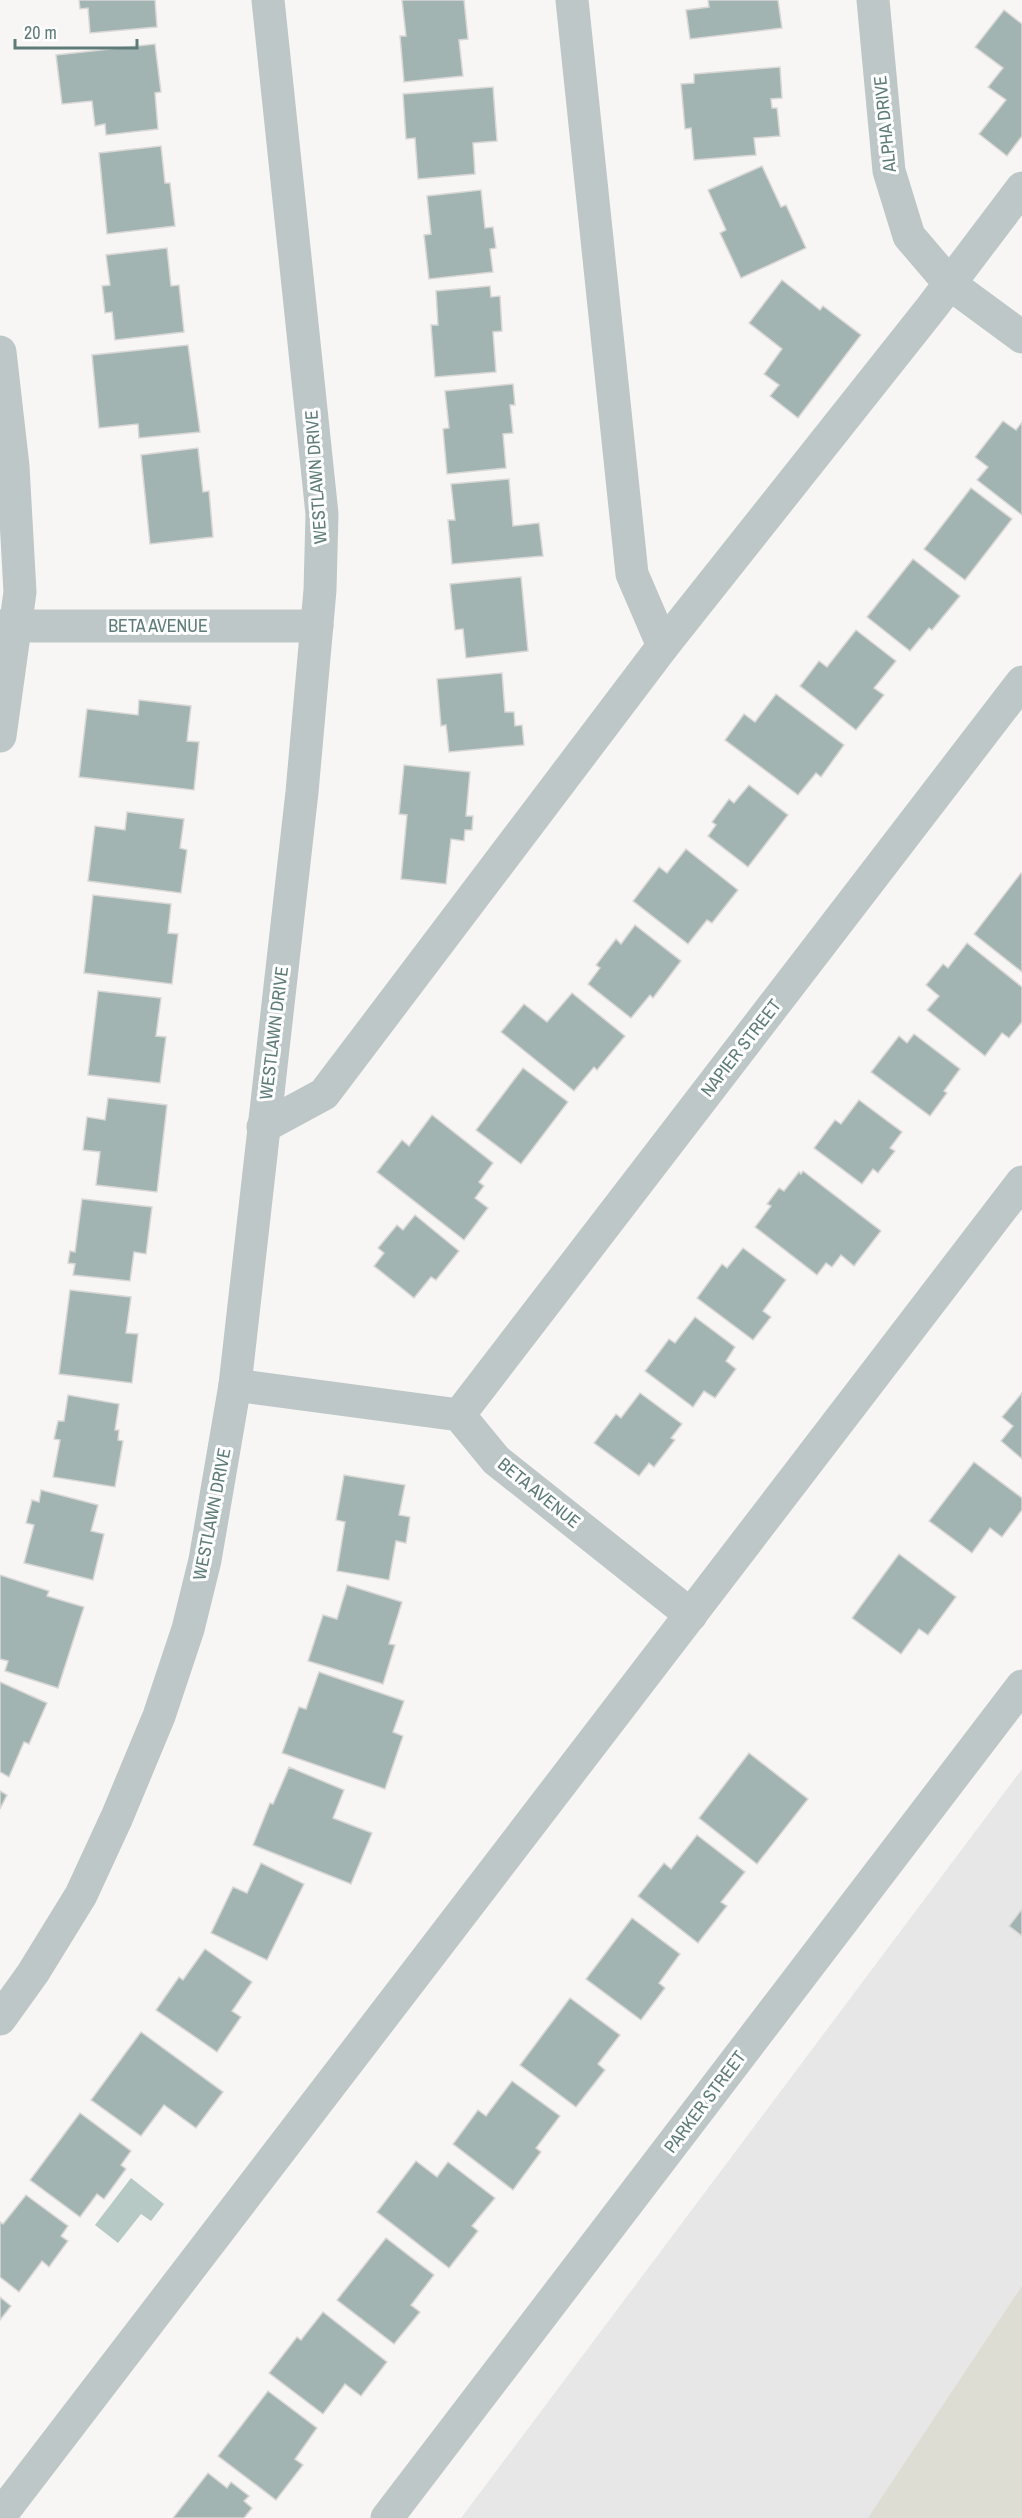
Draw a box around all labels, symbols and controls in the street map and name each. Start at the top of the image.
scale bar [15,12,136,50]
text: 20 m [24,20,57,45]
street label: ALPHA DRIVE [867,75,902,174]
street label: WESTLAWN DRIVE [298,409,333,545]
street label: BETA AVENUE [108,613,208,638]
street label: WESTLAWN DRIVE [253,965,294,1101]
street label: NAPIER STREET [695,994,787,1102]
street label: WESTLAWN DRIVE [186,1446,237,1582]
street label: BETA AVENUE [493,1452,586,1534]
street label: PARKER STREET [658,2045,751,2158]

